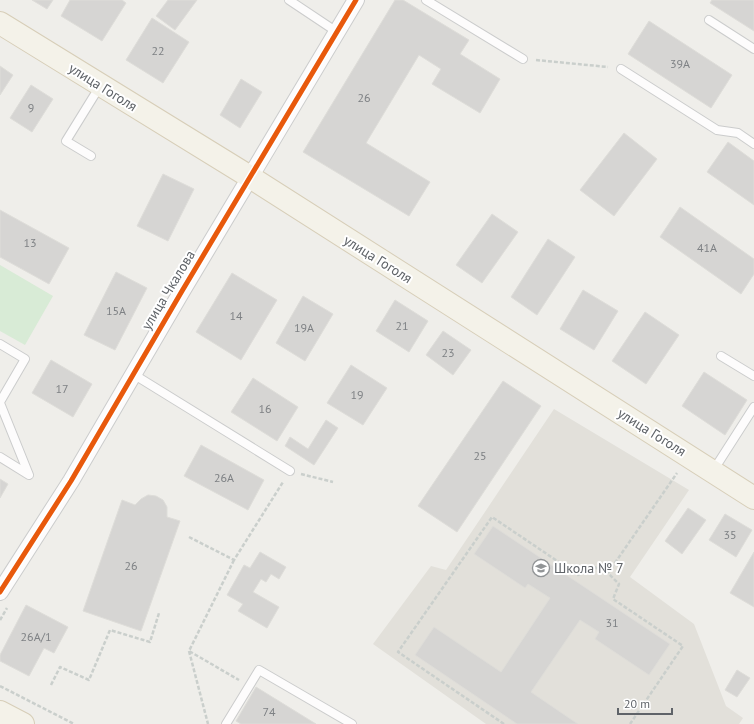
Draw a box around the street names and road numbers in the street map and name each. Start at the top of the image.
street label: улица Гоголя [65,59,141,115]
street label: улица Гоголя [340,231,416,287]
street label: улица Чкалова [137,247,199,333]
street label: улица Гоголя [614,404,690,460]

